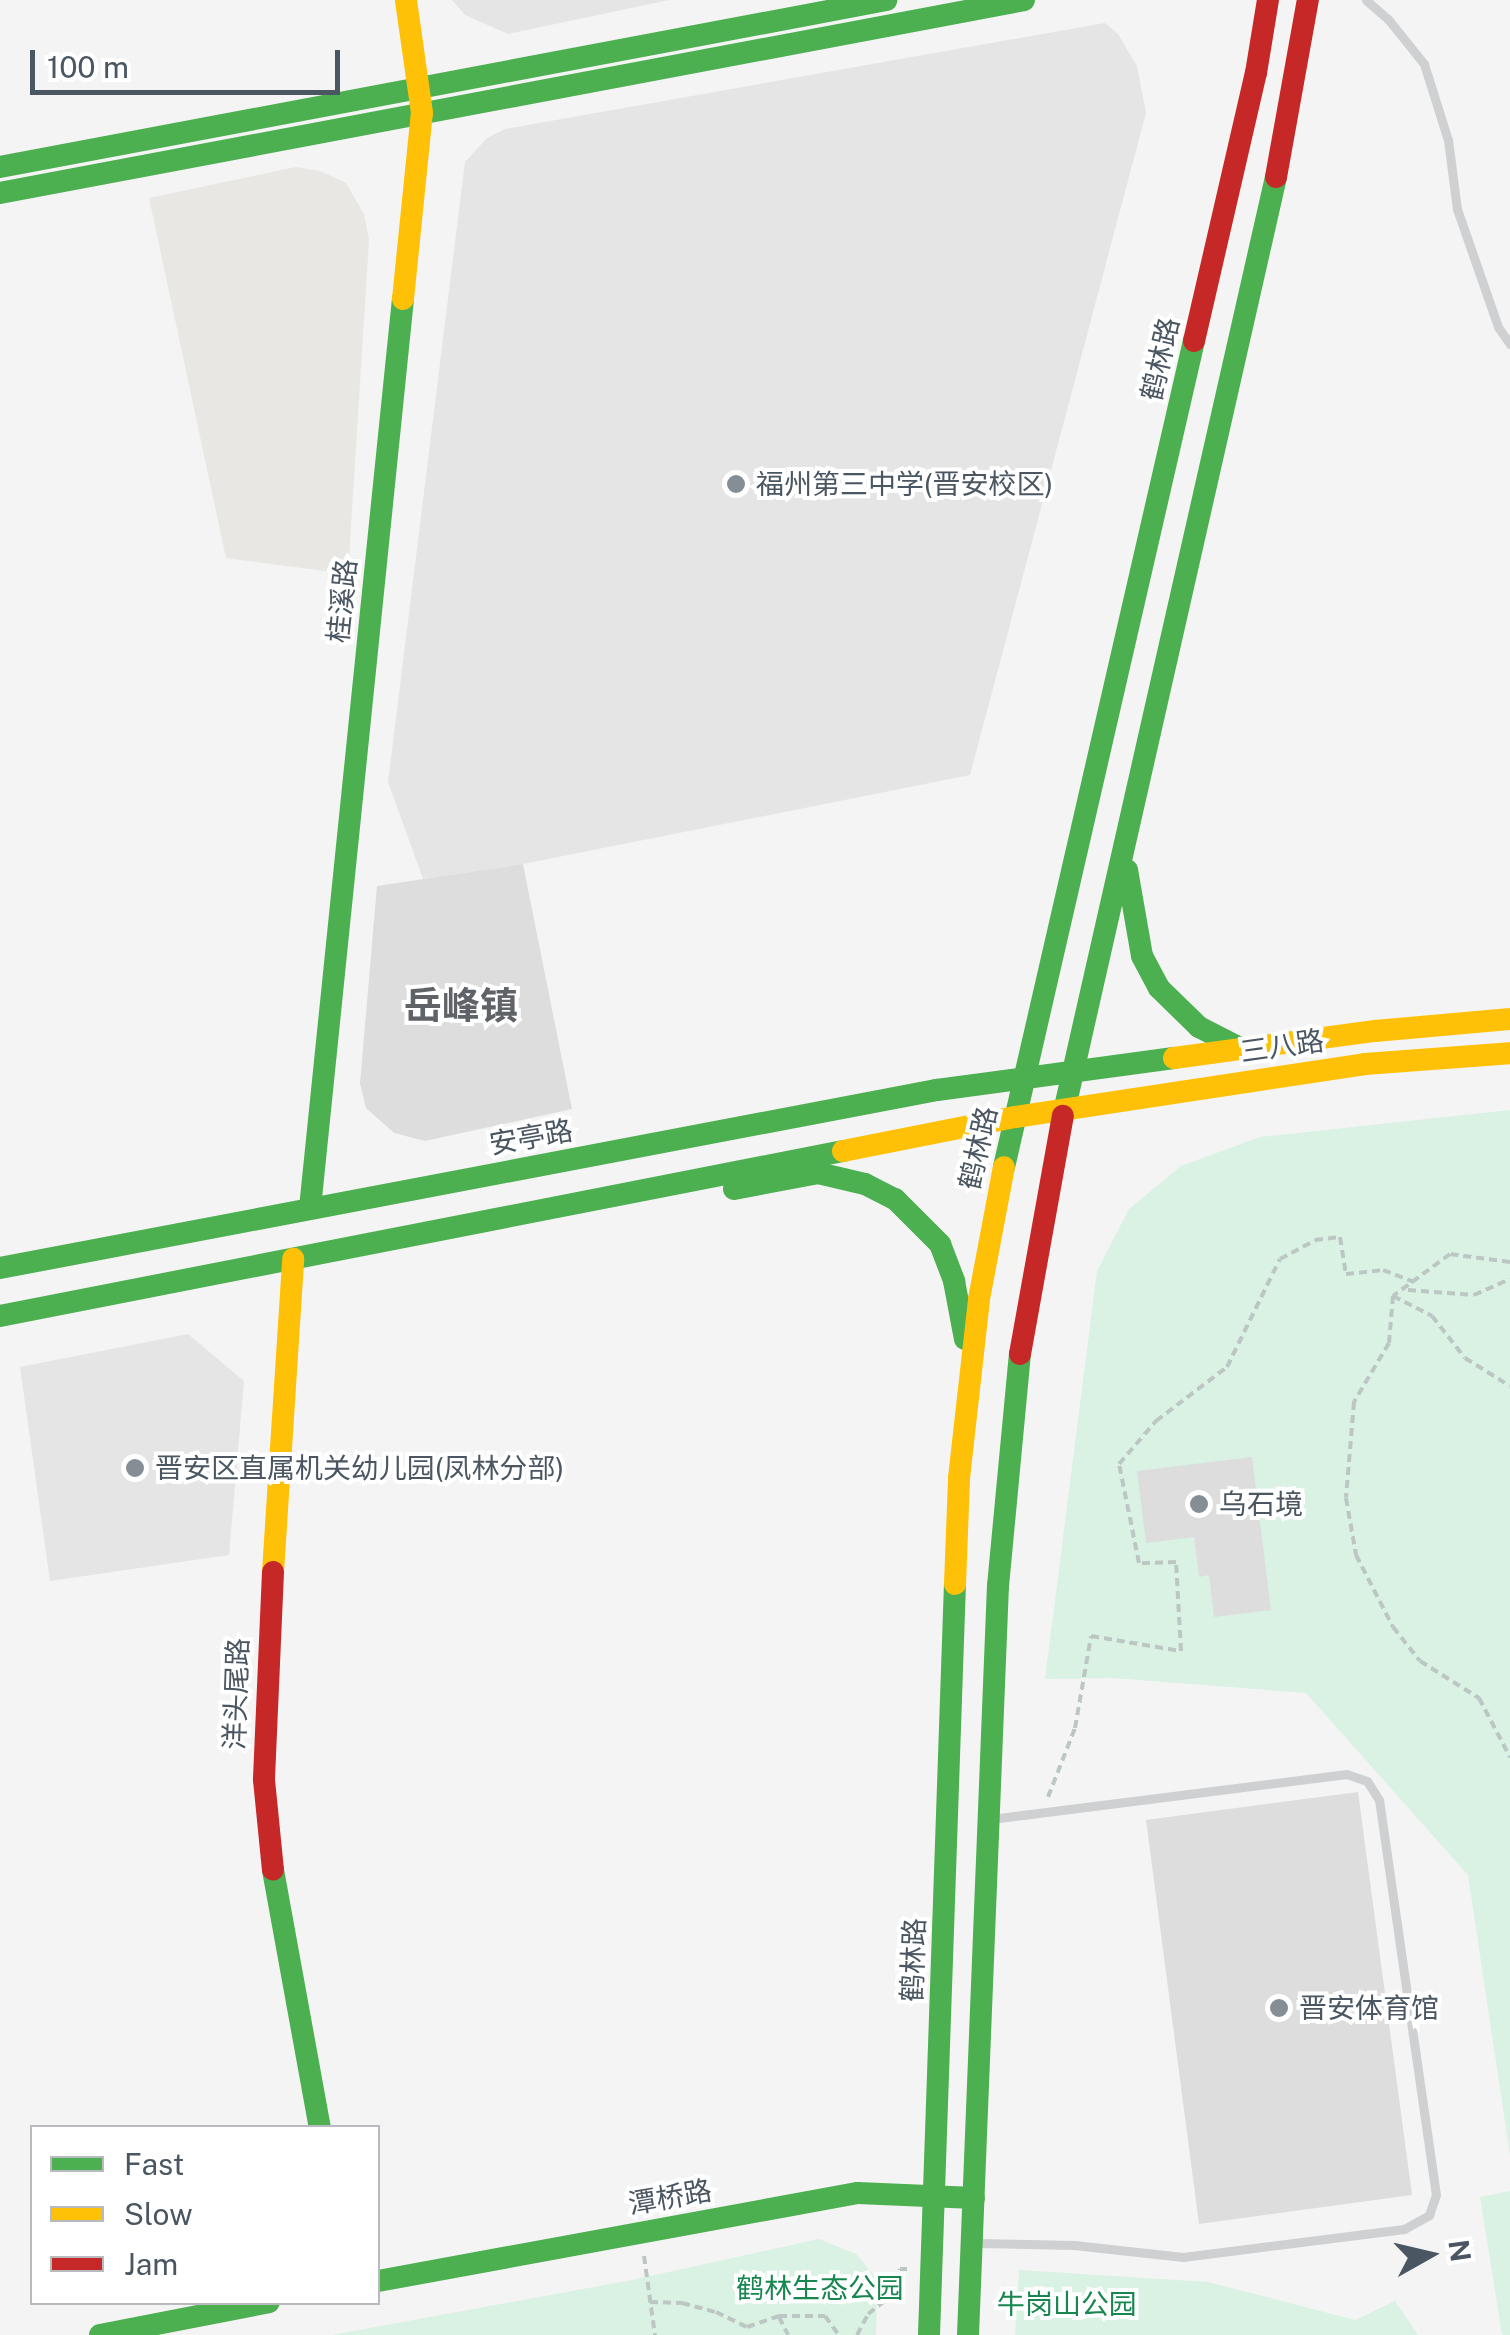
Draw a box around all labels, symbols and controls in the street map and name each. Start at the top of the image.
scale bar [35,30,345,92]
text: 100 m [47,49,129,85]
street label: 鹤林路 [1134,314,1186,404]
place label: 福州第三中学(晋安校区) [756,467,1053,501]
marker: 福州第三中学(晋安校区) [725,473,747,495]
street label: 桂溪路 [321,557,363,645]
district label: 岳峰镇 [404,983,518,1029]
street label: 三八路 [1238,1024,1326,1068]
street label: 鹤林路 [952,1103,1004,1193]
street label: 安亭路 [487,1113,575,1161]
place label: 晋安区直属机关幼儿园(凤林分部) [155,1451,564,1485]
marker: 晋安区直属机关幼儿园(凤林分部) [124,1457,146,1479]
place label: 乌石境 [1219,1487,1303,1521]
marker: 乌石境 [1188,1493,1210,1515]
street label: 洋头尾路 [217,1637,255,1751]
street label: 鹤林路 [895,1917,931,2003]
place label: 晋安体育馆 [1299,1991,1439,2025]
marker: 晋安体育馆 [1268,1997,1290,2019]
legend [30,2125,380,2305]
text: Fast [124,2146,184,2182]
street label: 潭桥路 [626,2173,714,2221]
text: Slow [124,2196,193,2232]
north arrow [1380,2205,1480,2305]
text: N [1442,2238,1478,2264]
text: Jam [124,2246,178,2282]
park label: 鹤林生态公园 [736,2271,904,2305]
park label: 牛岗山公园 [997,2287,1137,2321]

